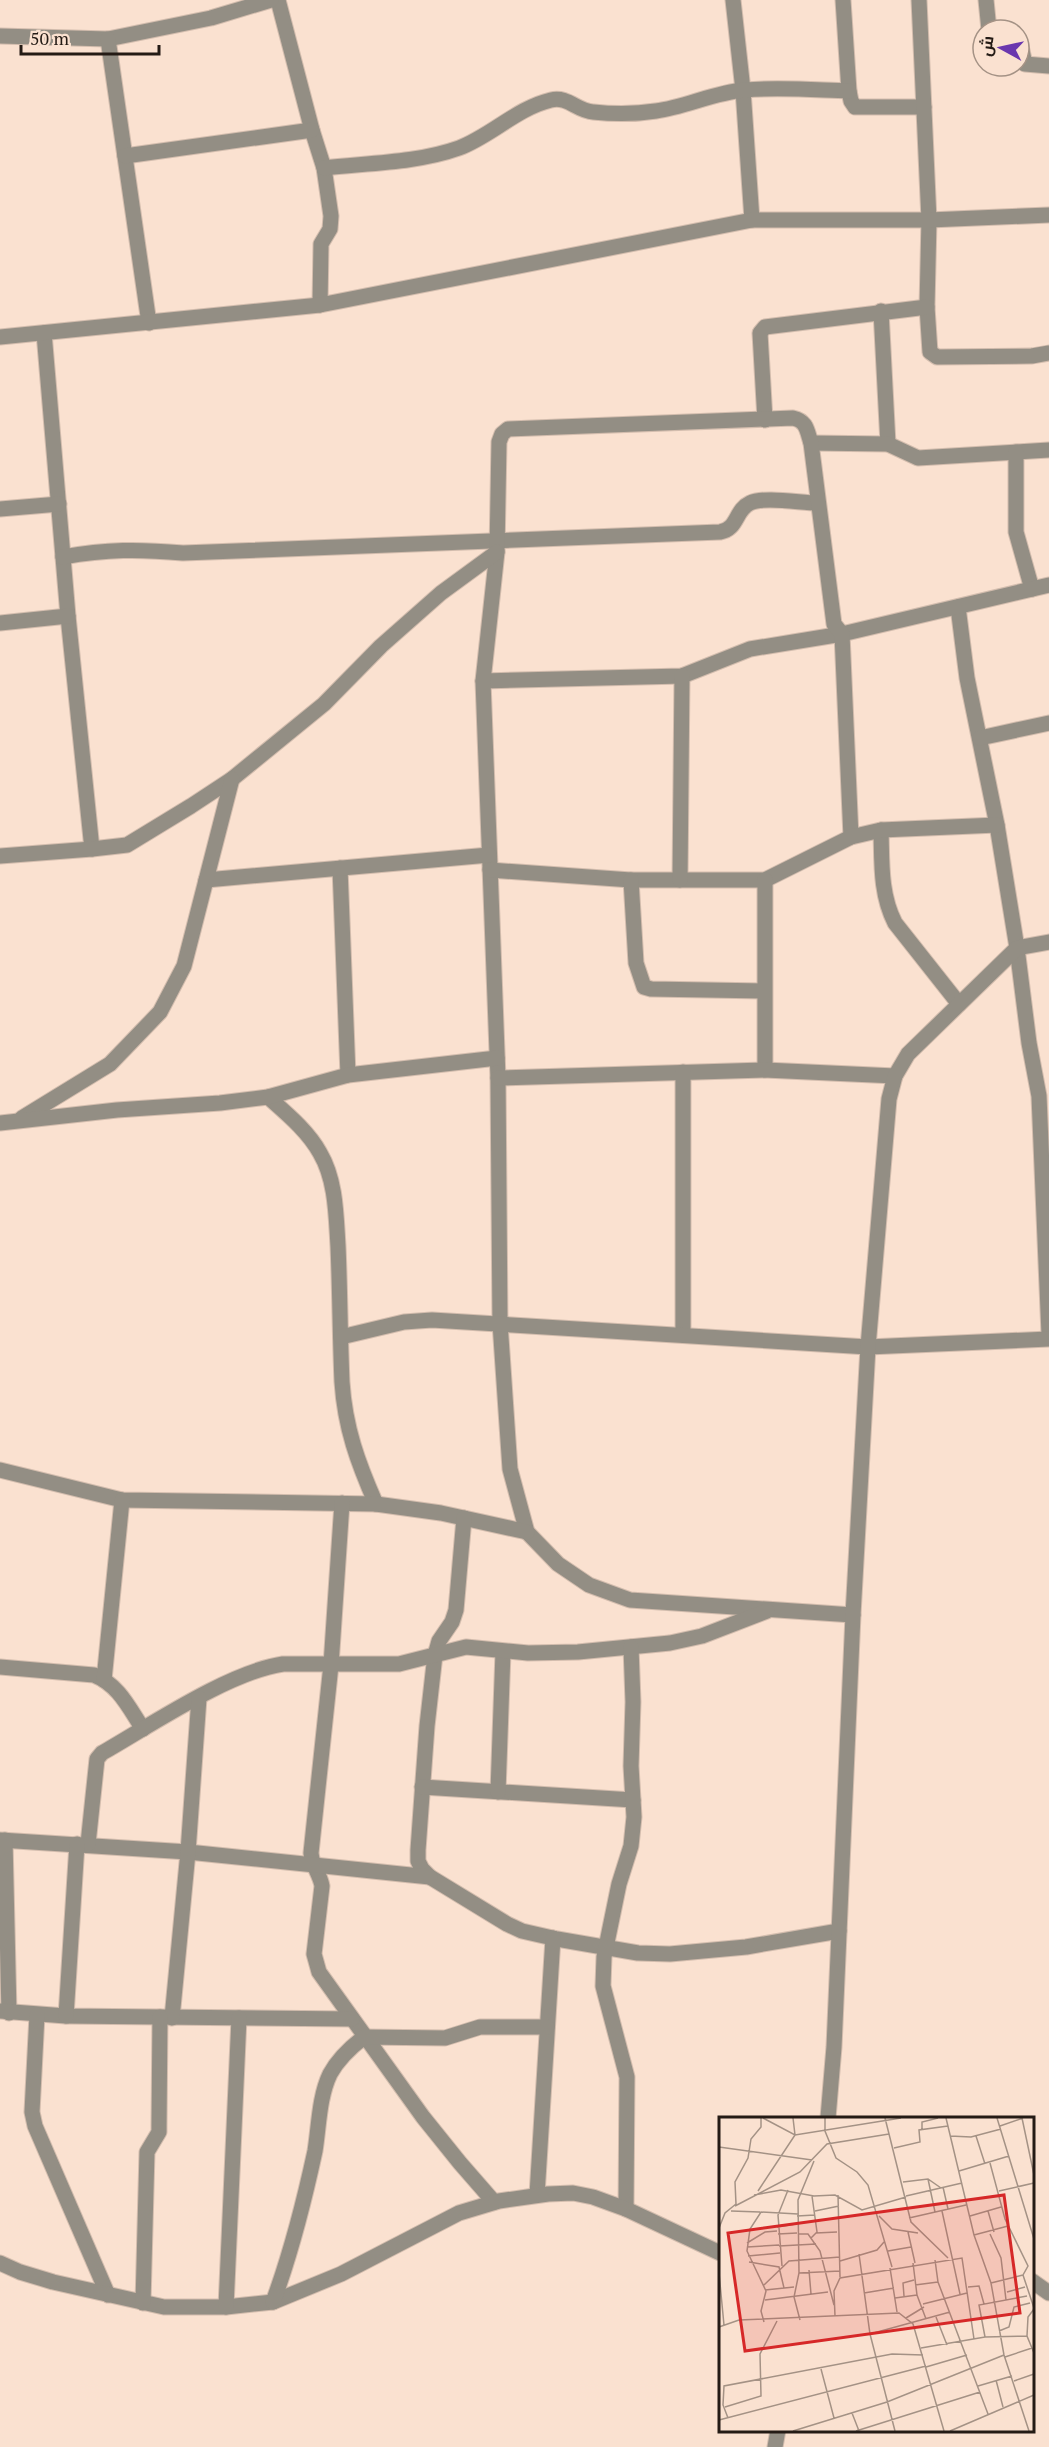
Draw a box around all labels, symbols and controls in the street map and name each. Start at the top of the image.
scale bar [21,18,159,56]
north arrow [971,18,1031,78]
text: 50 m [30,26,70,50]
text: ش [974,34,998,58]
inset map [719,2117,1034,2432]

